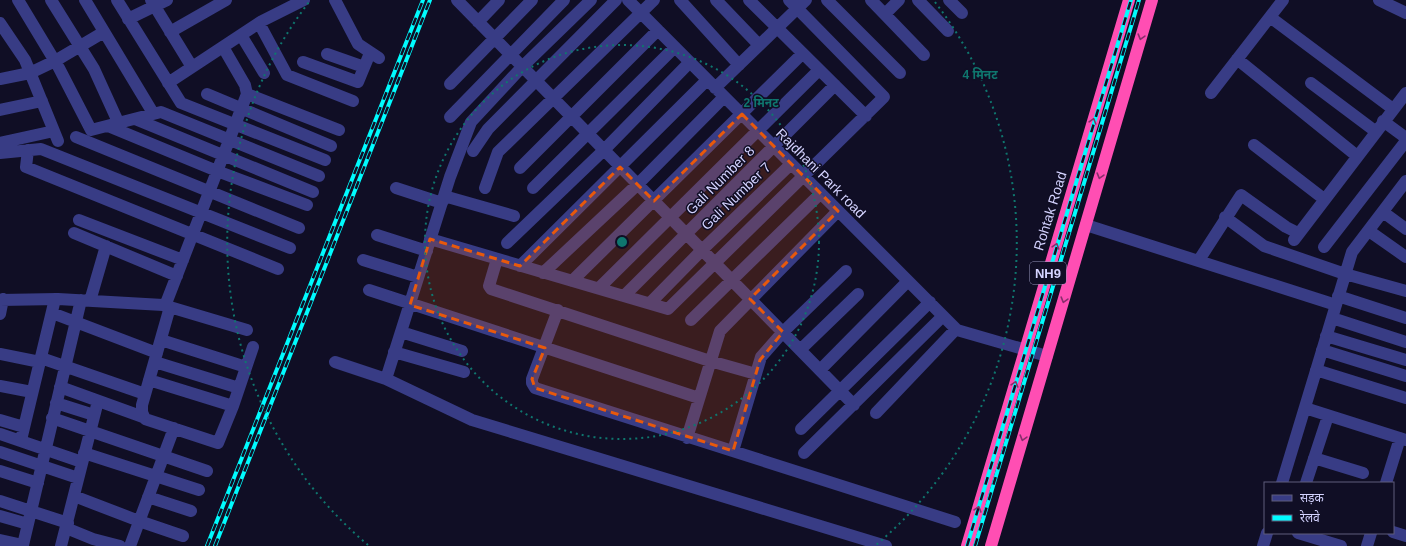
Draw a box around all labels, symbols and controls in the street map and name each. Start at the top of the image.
one-way arrow [1137,34,1146,41]
text: 4 मिनट [962,67,998,82]
text: 2 मिनट [743,95,779,110]
one-way arrow [1088,118,1097,125]
street label: Rajdhani Park road [773,125,869,221]
street label: Gali Number 8 [682,142,758,218]
street label: Gali Number 7 [698,159,774,233]
street label: Rohtak Road [1030,170,1070,252]
one-way arrow [1096,172,1105,179]
centre of rings [615,235,629,249]
one-way arrow [1051,243,1060,250]
road number: NH9 [1030,262,1066,284]
one-way arrow [1060,297,1069,304]
one-way arrow [1010,381,1019,388]
one-way arrow [1019,435,1028,442]
legend [1264,482,1394,534]
text: सड़क [1300,491,1325,505]
one-way arrow [973,505,982,512]
text: रेलवे [1300,510,1320,525]

